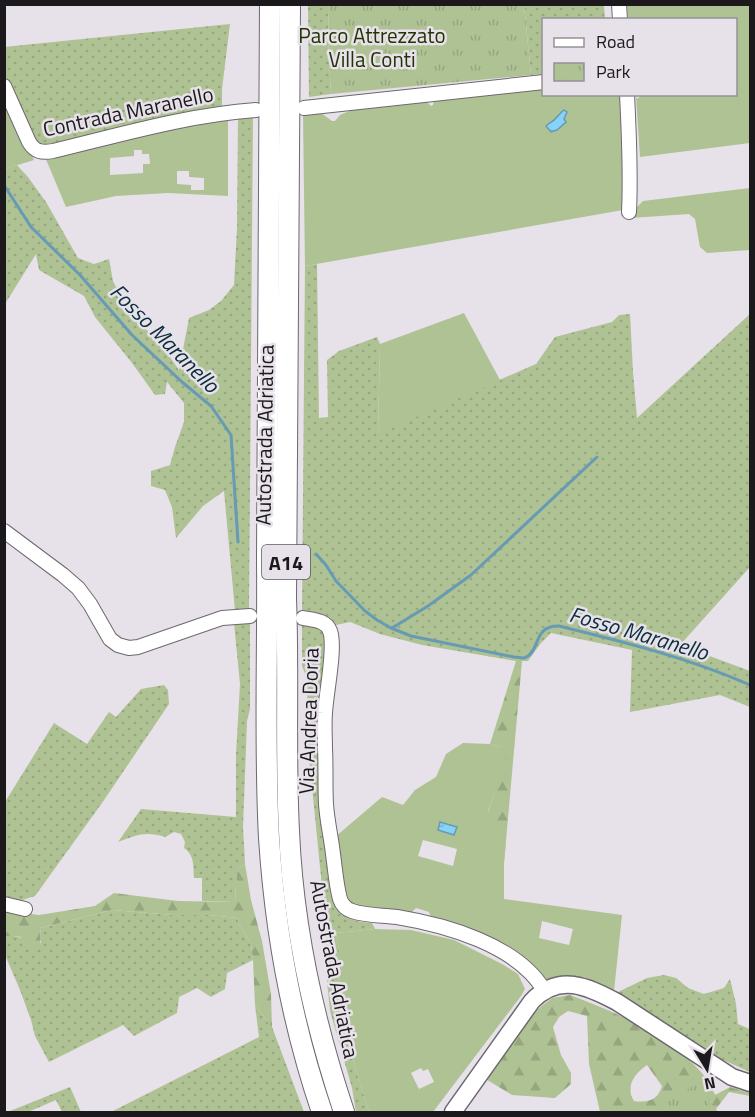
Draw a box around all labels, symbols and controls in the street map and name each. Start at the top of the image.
legend [542,18,737,96]
park label: Parco Attrezzato Villa Conti [298,19,446,75]
text: Road [596,28,635,55]
text: Park [596,58,631,85]
street label: Contrada Maranello [40,77,216,145]
water label: Fosso Maranello [102,275,228,401]
street label: Autostrada Adriatica [246,344,282,526]
road number: A14 [262,545,310,579]
water label: Fosso Maranello [566,597,713,669]
street label: Via Andrea Doria [289,647,327,795]
street label: Autostrada Adriatica [302,877,368,1061]
north arrow [677,1039,737,1099]
text: N [702,1071,718,1097]

